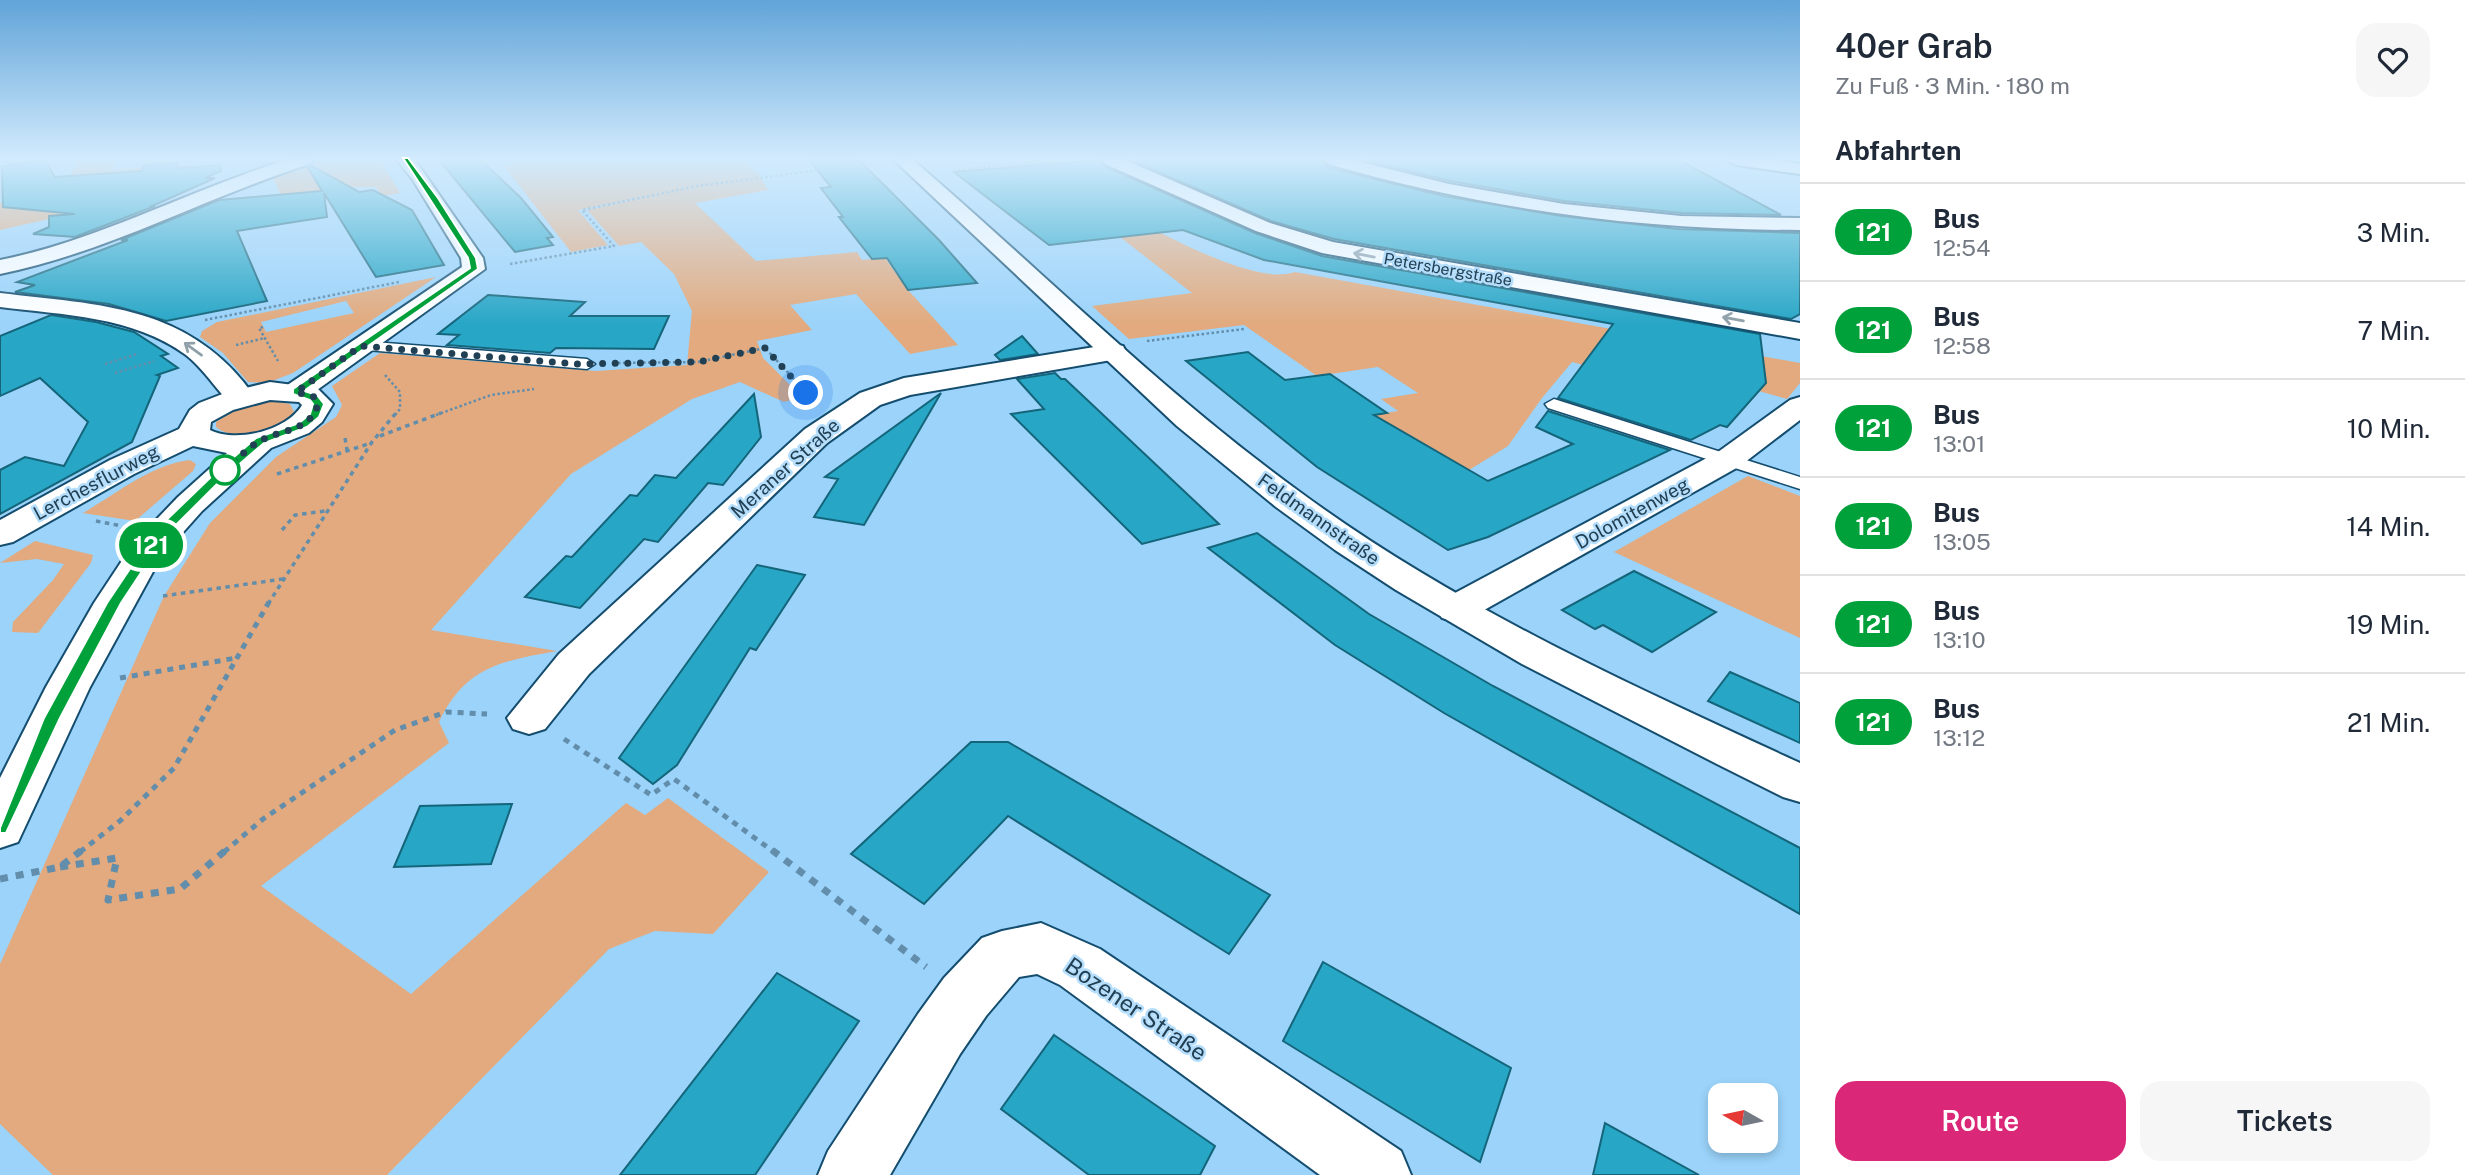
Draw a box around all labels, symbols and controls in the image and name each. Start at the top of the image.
button: heart [2356,23,2430,97]
text: 40er Grab [1835,27,1993,65]
text: Zu Fuß · 3 Min. · 180 m [1835,72,2070,99]
text: Abfahrten [1835,135,1961,166]
text: Bus [1933,203,1980,234]
text: 3 Min. [2357,217,2430,248]
text: 121 [1856,218,1891,246]
text: 12:54 [1933,234,1990,261]
one-way arrow [1353,247,1376,261]
street label: Petersbergstraße [1382,249,1513,290]
text: Bus [1933,301,1980,332]
one-way arrow [1722,312,1745,325]
text: 7 Min. [2358,315,2430,346]
text: 121 [1856,316,1891,344]
text: 12:58 [1933,332,1991,359]
one-way arrow [184,342,203,356]
your location [788,375,823,410]
text: Bus [1933,399,1980,430]
text: 10 Min. [2347,413,2430,444]
street label: Meraner Straße [726,414,844,522]
text: 121 [1856,414,1891,442]
text: 13:01 [1933,430,1985,457]
street label: Lerchesflurweg [30,440,163,524]
unlabelled marker [210,455,240,485]
street label: Feldmannstraße [1254,469,1384,569]
street label: Dolomitenweg [1571,473,1693,553]
text: Bus [1933,497,1980,528]
text: 14 Min. [2346,511,2430,542]
text: 121 [1856,512,1891,540]
line badge: 121 [111,522,191,568]
text: 13:05 [1933,528,1991,555]
text: 121 [133,531,169,559]
text: Bus [1933,595,1980,626]
text: 19 Min. [2346,609,2430,640]
text: 121 [1856,610,1891,638]
text: 13:10 [1933,626,1985,653]
text: Bus [1933,693,1980,724]
text: 21 Min. [2347,707,2430,738]
text: 121 [1856,708,1891,736]
text: 13:12 [1933,724,1985,751]
street label: Bozener Straße [1060,951,1212,1066]
button: Route [1835,1081,2126,1161]
button: Tickets [2140,1081,2430,1161]
north arrow [1708,1083,1778,1153]
map controls [1708,1083,1778,1153]

